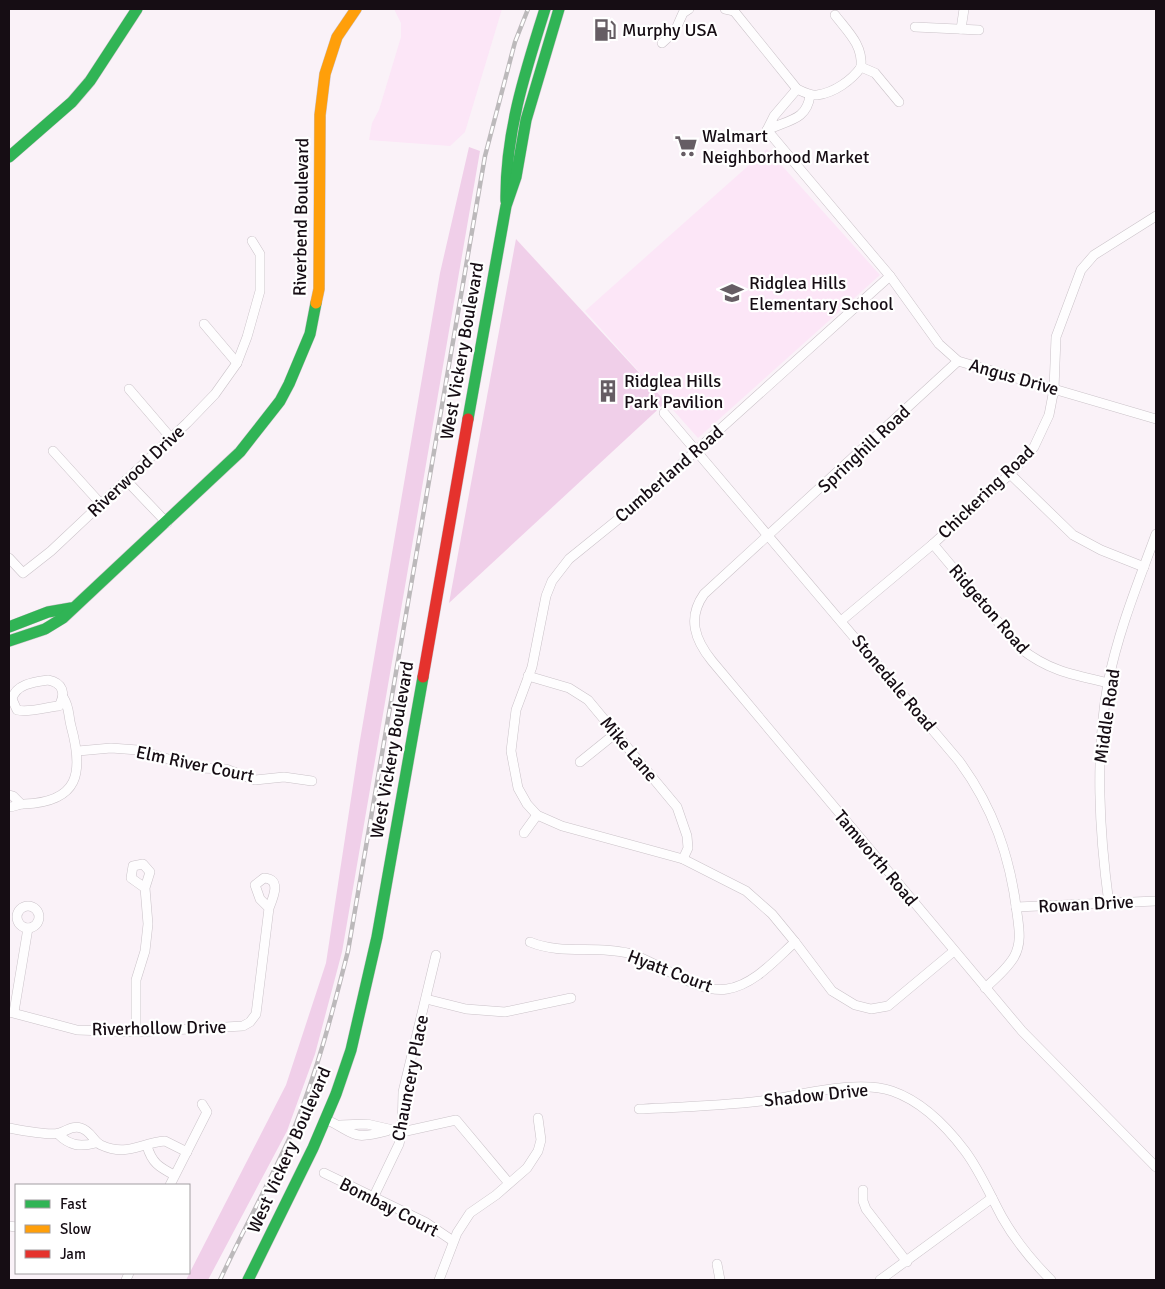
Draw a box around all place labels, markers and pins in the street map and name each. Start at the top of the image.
fuel station icon: Murphy USA [592,17,618,43]
place label: Murphy USA [622,19,717,41]
place label: Walmart Neighborhood Market [702,125,869,168]
supermarket icon: Walmart Neighborhood Market [673,133,699,159]
place label: Ridglea Hills Elementary School [749,272,894,315]
school or university icon: Ridglea Hills Elementary School [719,280,745,306]
place label: Ridglea Hills Park Pavilion [624,370,723,413]
building icon: Ridglea Hills Park Pavilion [595,378,621,404]

